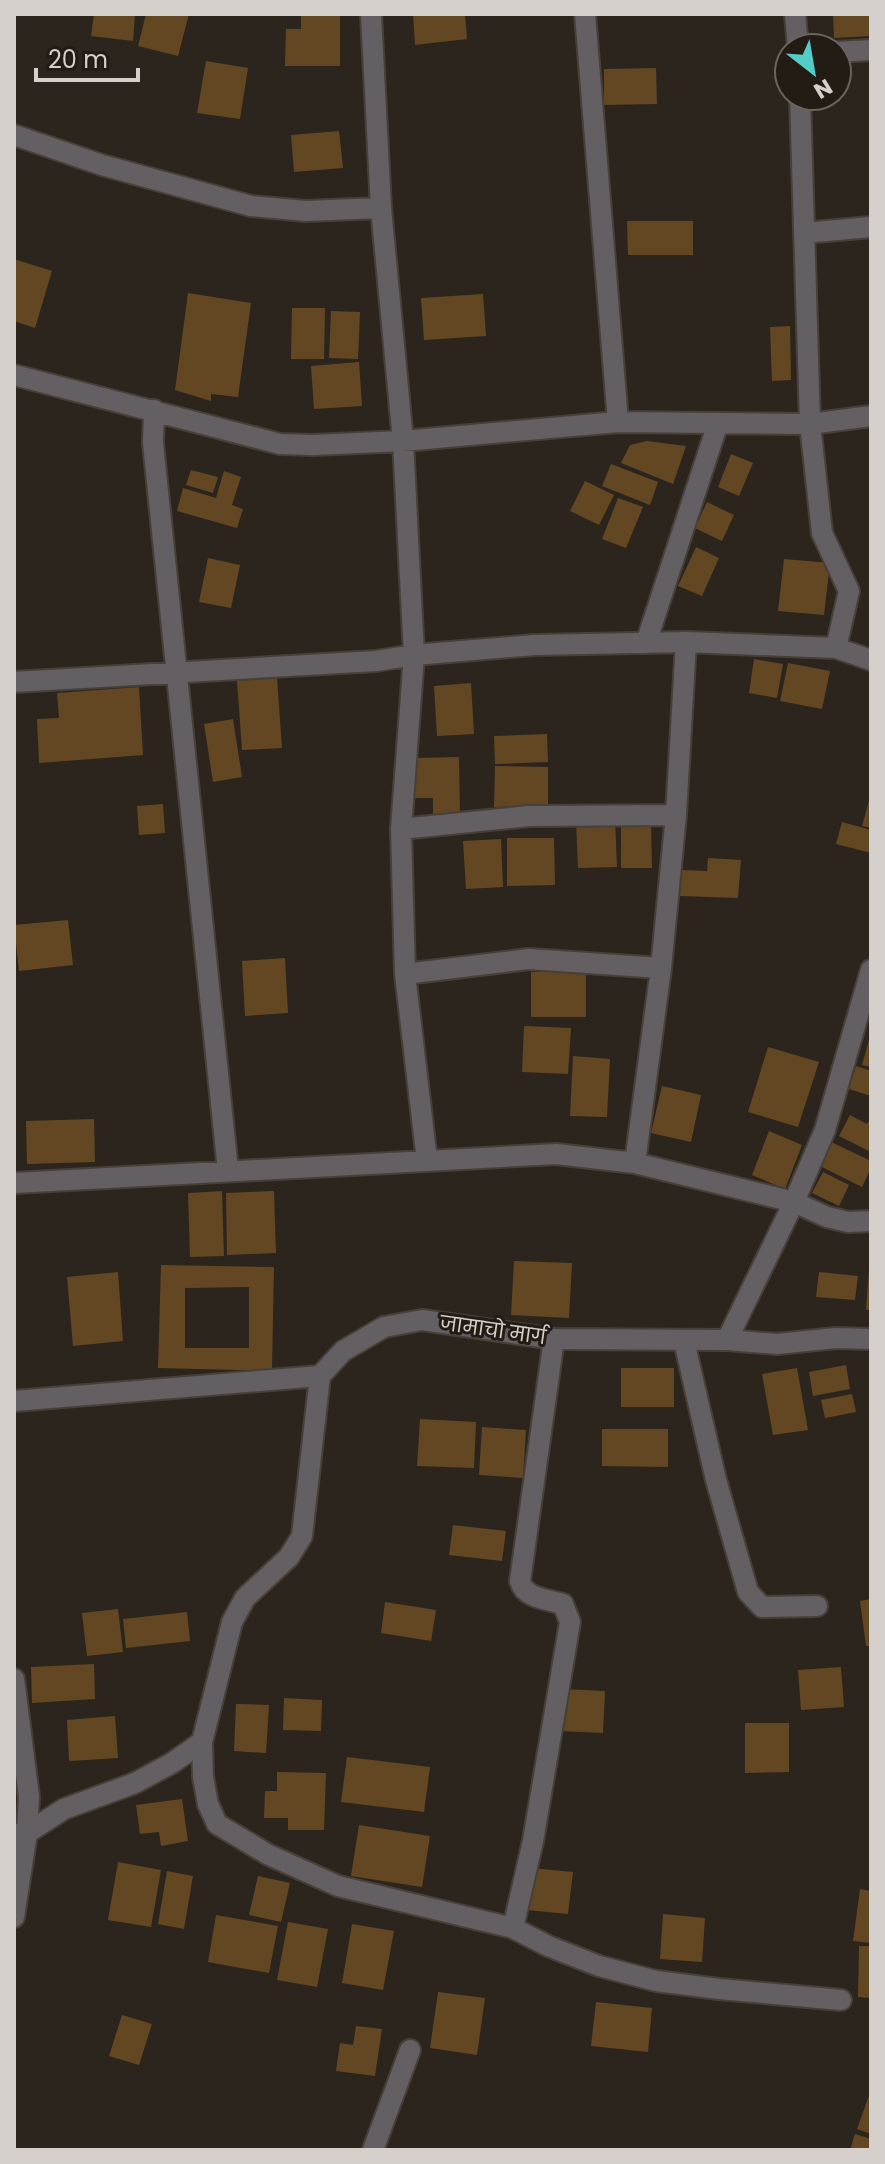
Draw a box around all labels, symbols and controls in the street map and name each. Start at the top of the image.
scale bar [36,32,138,82]
north arrow [773,32,853,112]
text: 20 m [48,43,108,76]
text: N [808,71,838,106]
street label: जामाचो मार्ग [437,1309,551,1352]

